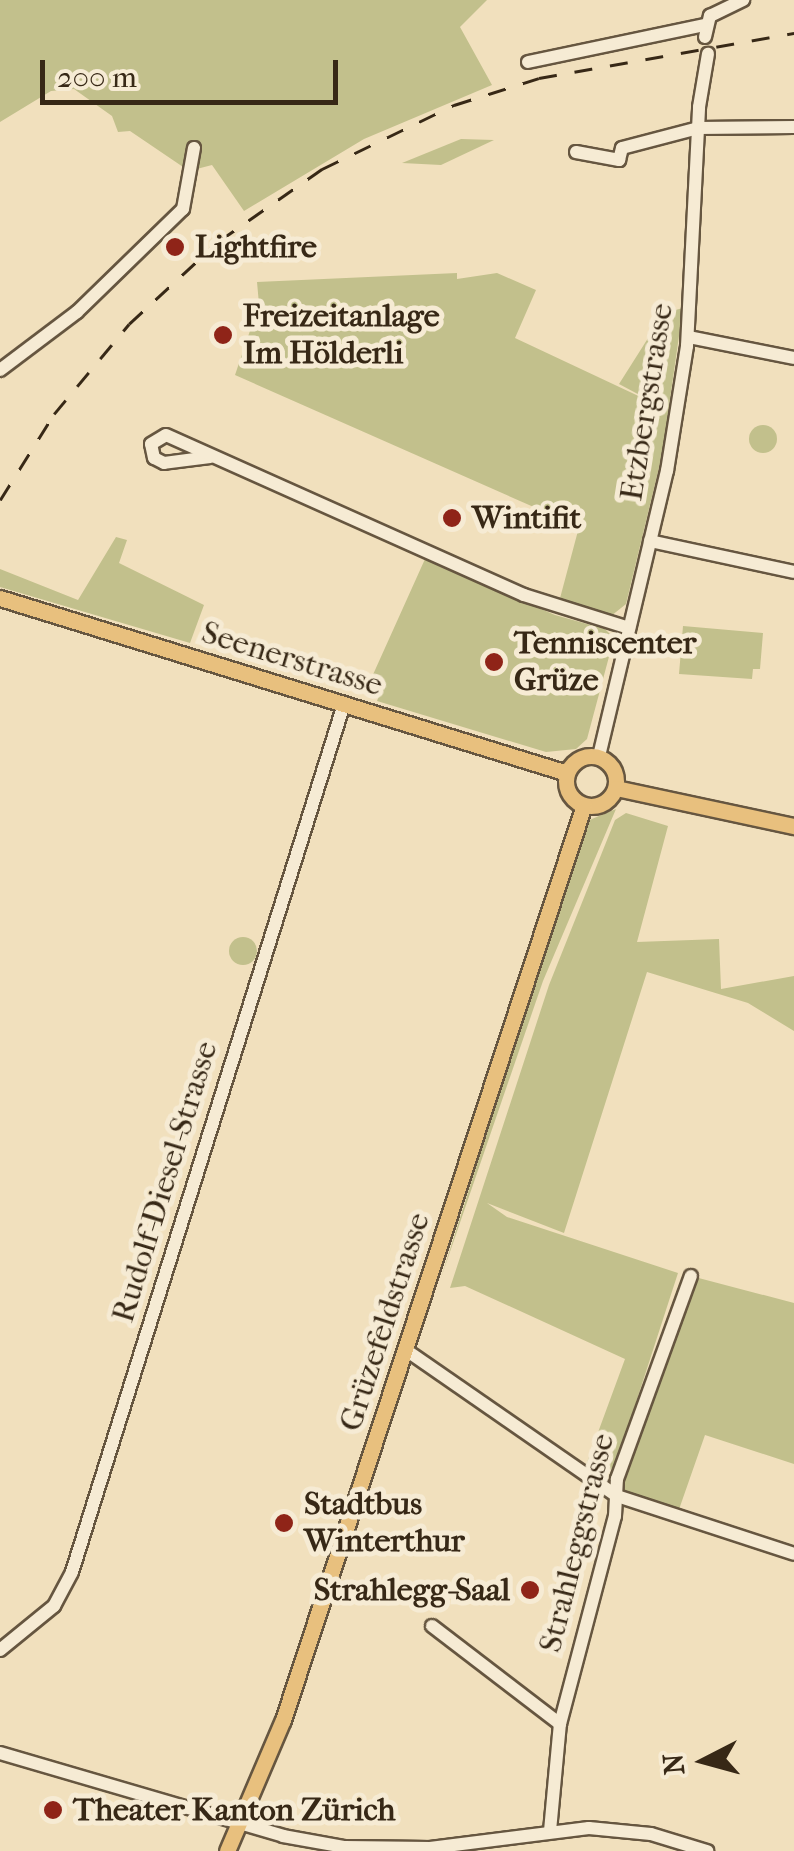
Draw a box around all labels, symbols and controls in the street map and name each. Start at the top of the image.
scale bar [45,40,342,102]
text: 200 m [57,60,137,95]
place label: Lightfire [195,228,317,266]
marker: Lightfire [164,236,186,258]
place label: Freizeitanlage Im Hölderli [243,298,439,373]
street label: Etzbergstrasse [612,301,682,503]
marker: Freizeitanlage Im Hölderli [212,324,234,346]
place label: Wintifit [472,499,581,537]
marker: Wintifit [441,507,463,529]
street label: Seenerstrasse [197,613,387,705]
place label: Tenniscenter Grüze [514,625,696,700]
marker: Tenniscenter Grüze [483,651,505,673]
street label: Rudolf-Diesel-Strasse [104,1037,226,1327]
street label: Grüzefeldstrasse [332,1208,438,1436]
street label: Strahleggstrasse [531,1430,623,1656]
place label: Stadtbus Winterthur [304,1486,465,1561]
marker: Stadtbus Winterthur [273,1512,295,1534]
place label: Strahlegg-Saal [314,1571,510,1609]
marker: Strahlegg-Saal [519,1579,541,1601]
north arrow [654,1711,754,1811]
text: N [656,1752,691,1776]
place label: Theater Kanton Zürich [73,1791,395,1829]
marker: Theater Kanton Zürich [42,1799,64,1821]

